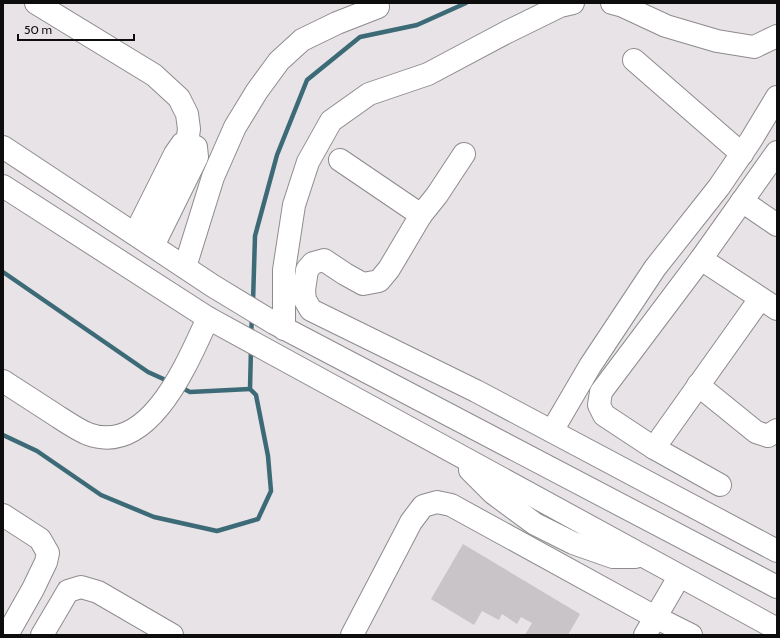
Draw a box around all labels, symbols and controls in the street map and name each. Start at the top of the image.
scale bar [18,16,134,42]
text: 50 m [24,22,52,37]

